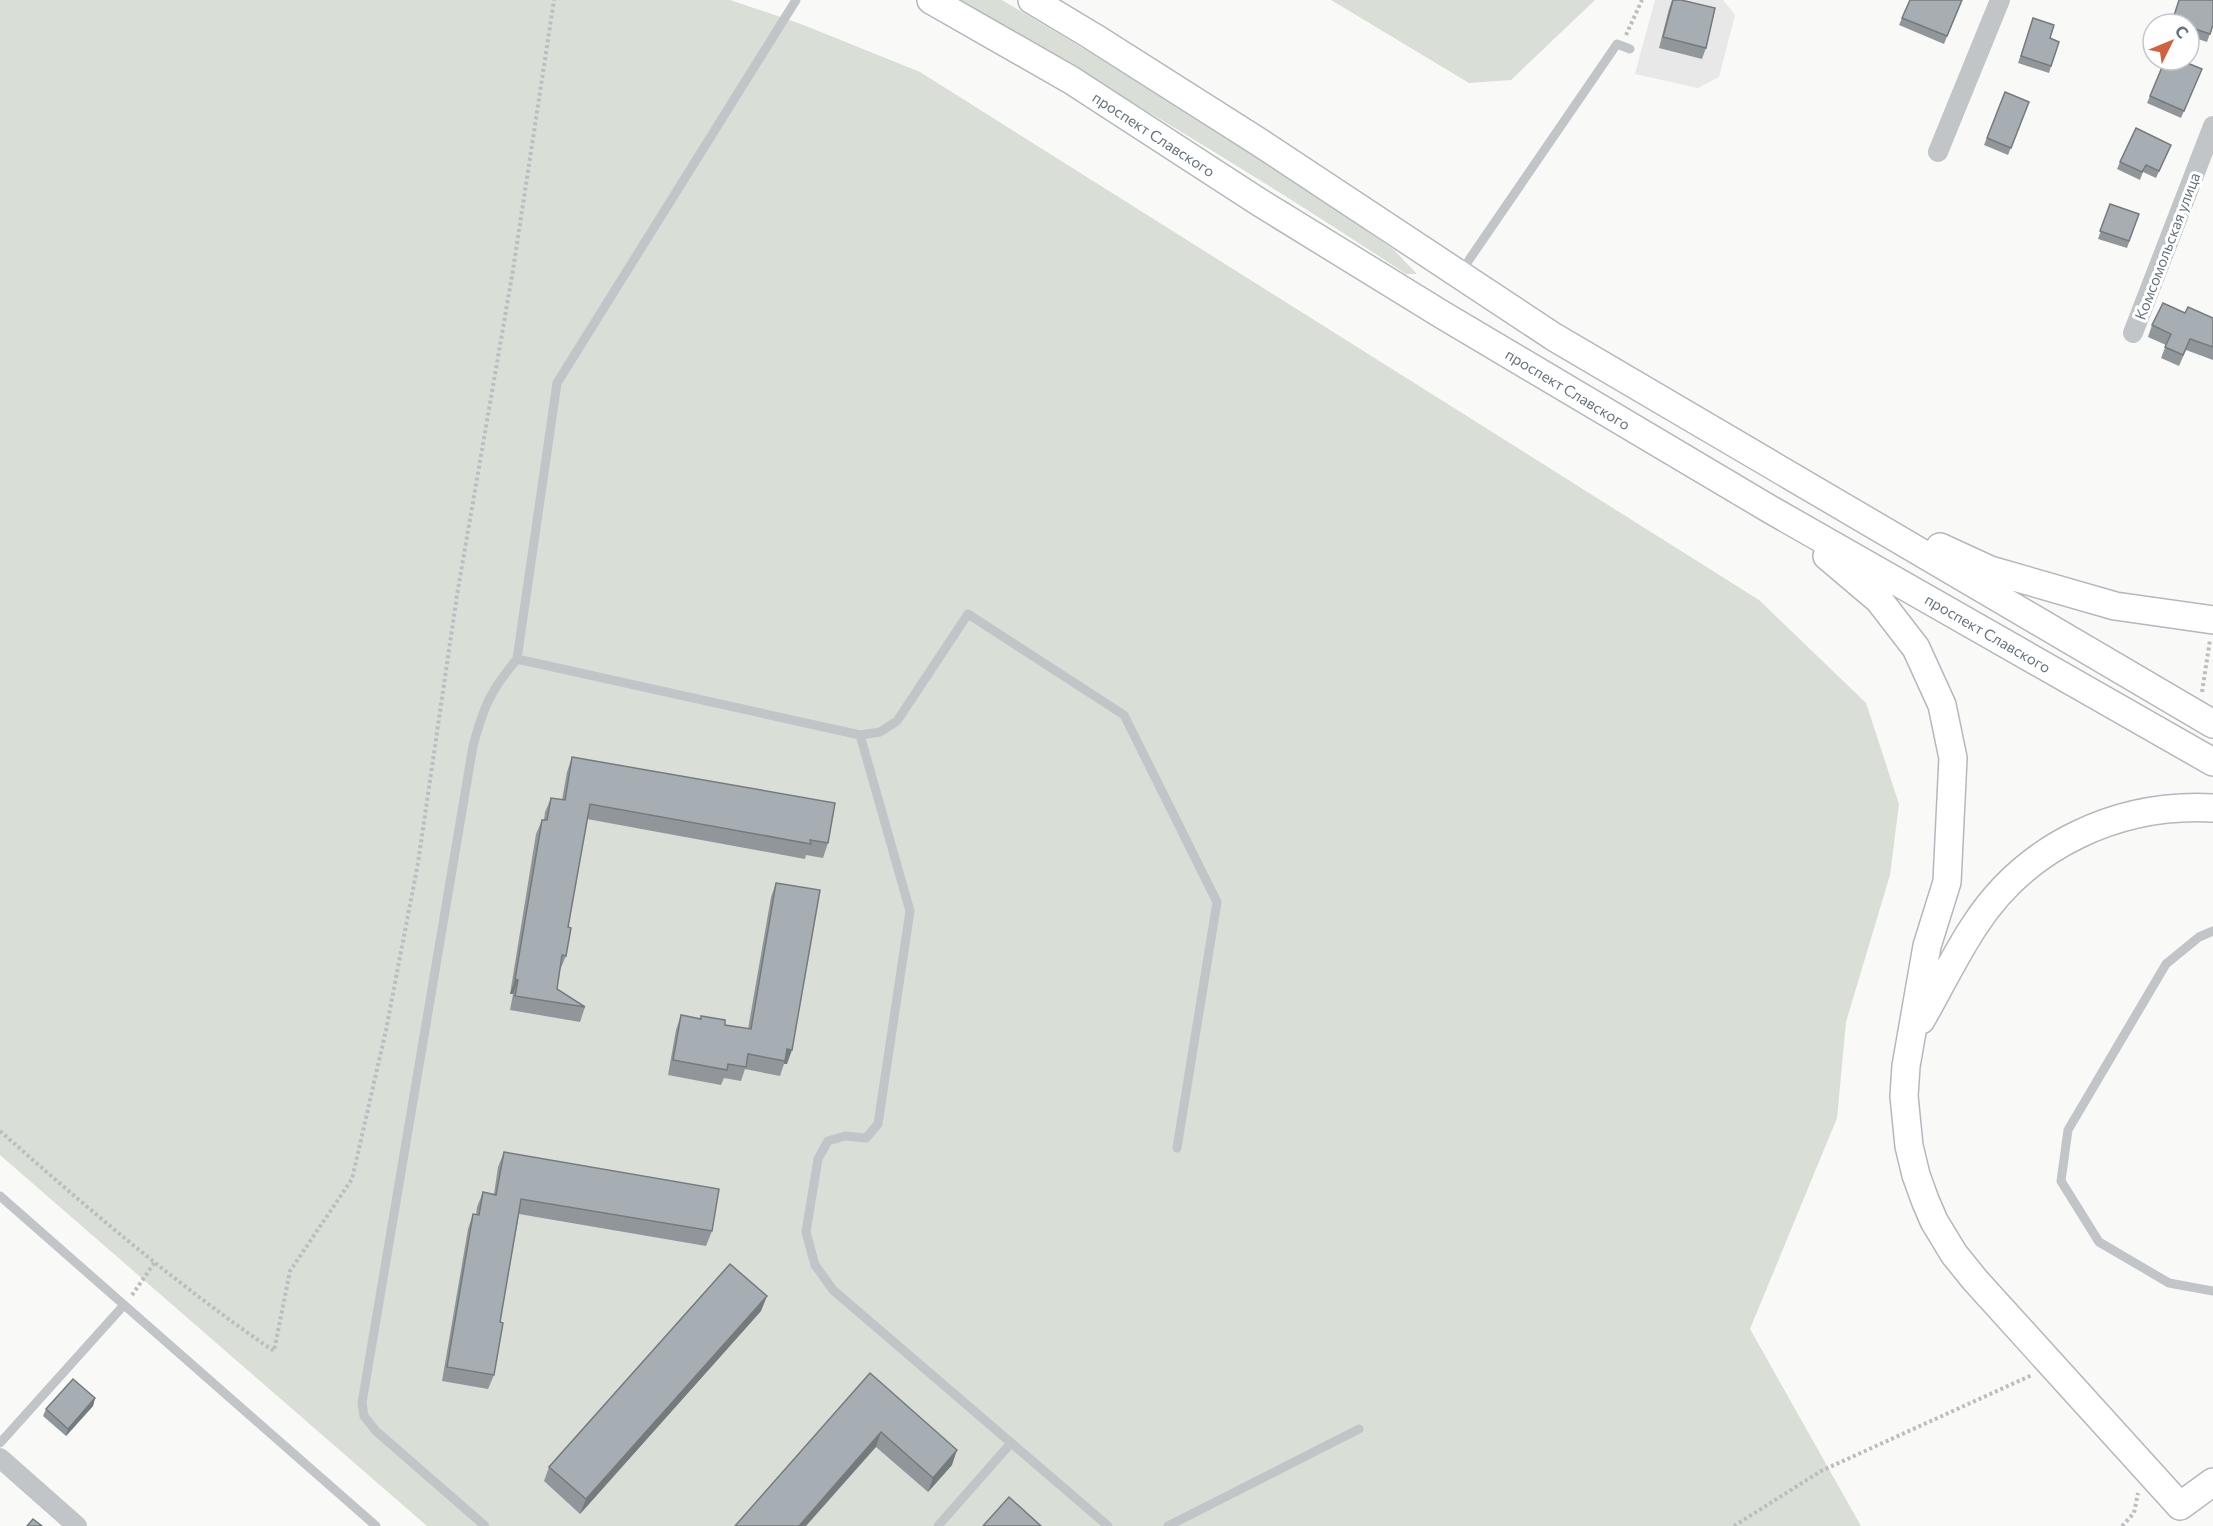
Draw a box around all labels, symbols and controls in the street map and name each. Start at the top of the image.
north arrow [2141,12,2201,72]
text: С [2172,21,2193,42]
street label: проспект Славского [1089,88,1219,180]
street label: Комсомольская улица [2131,170,2203,322]
street label: проспект Славского [1502,345,1634,433]
street label: проспект Славского [1922,590,2054,676]

